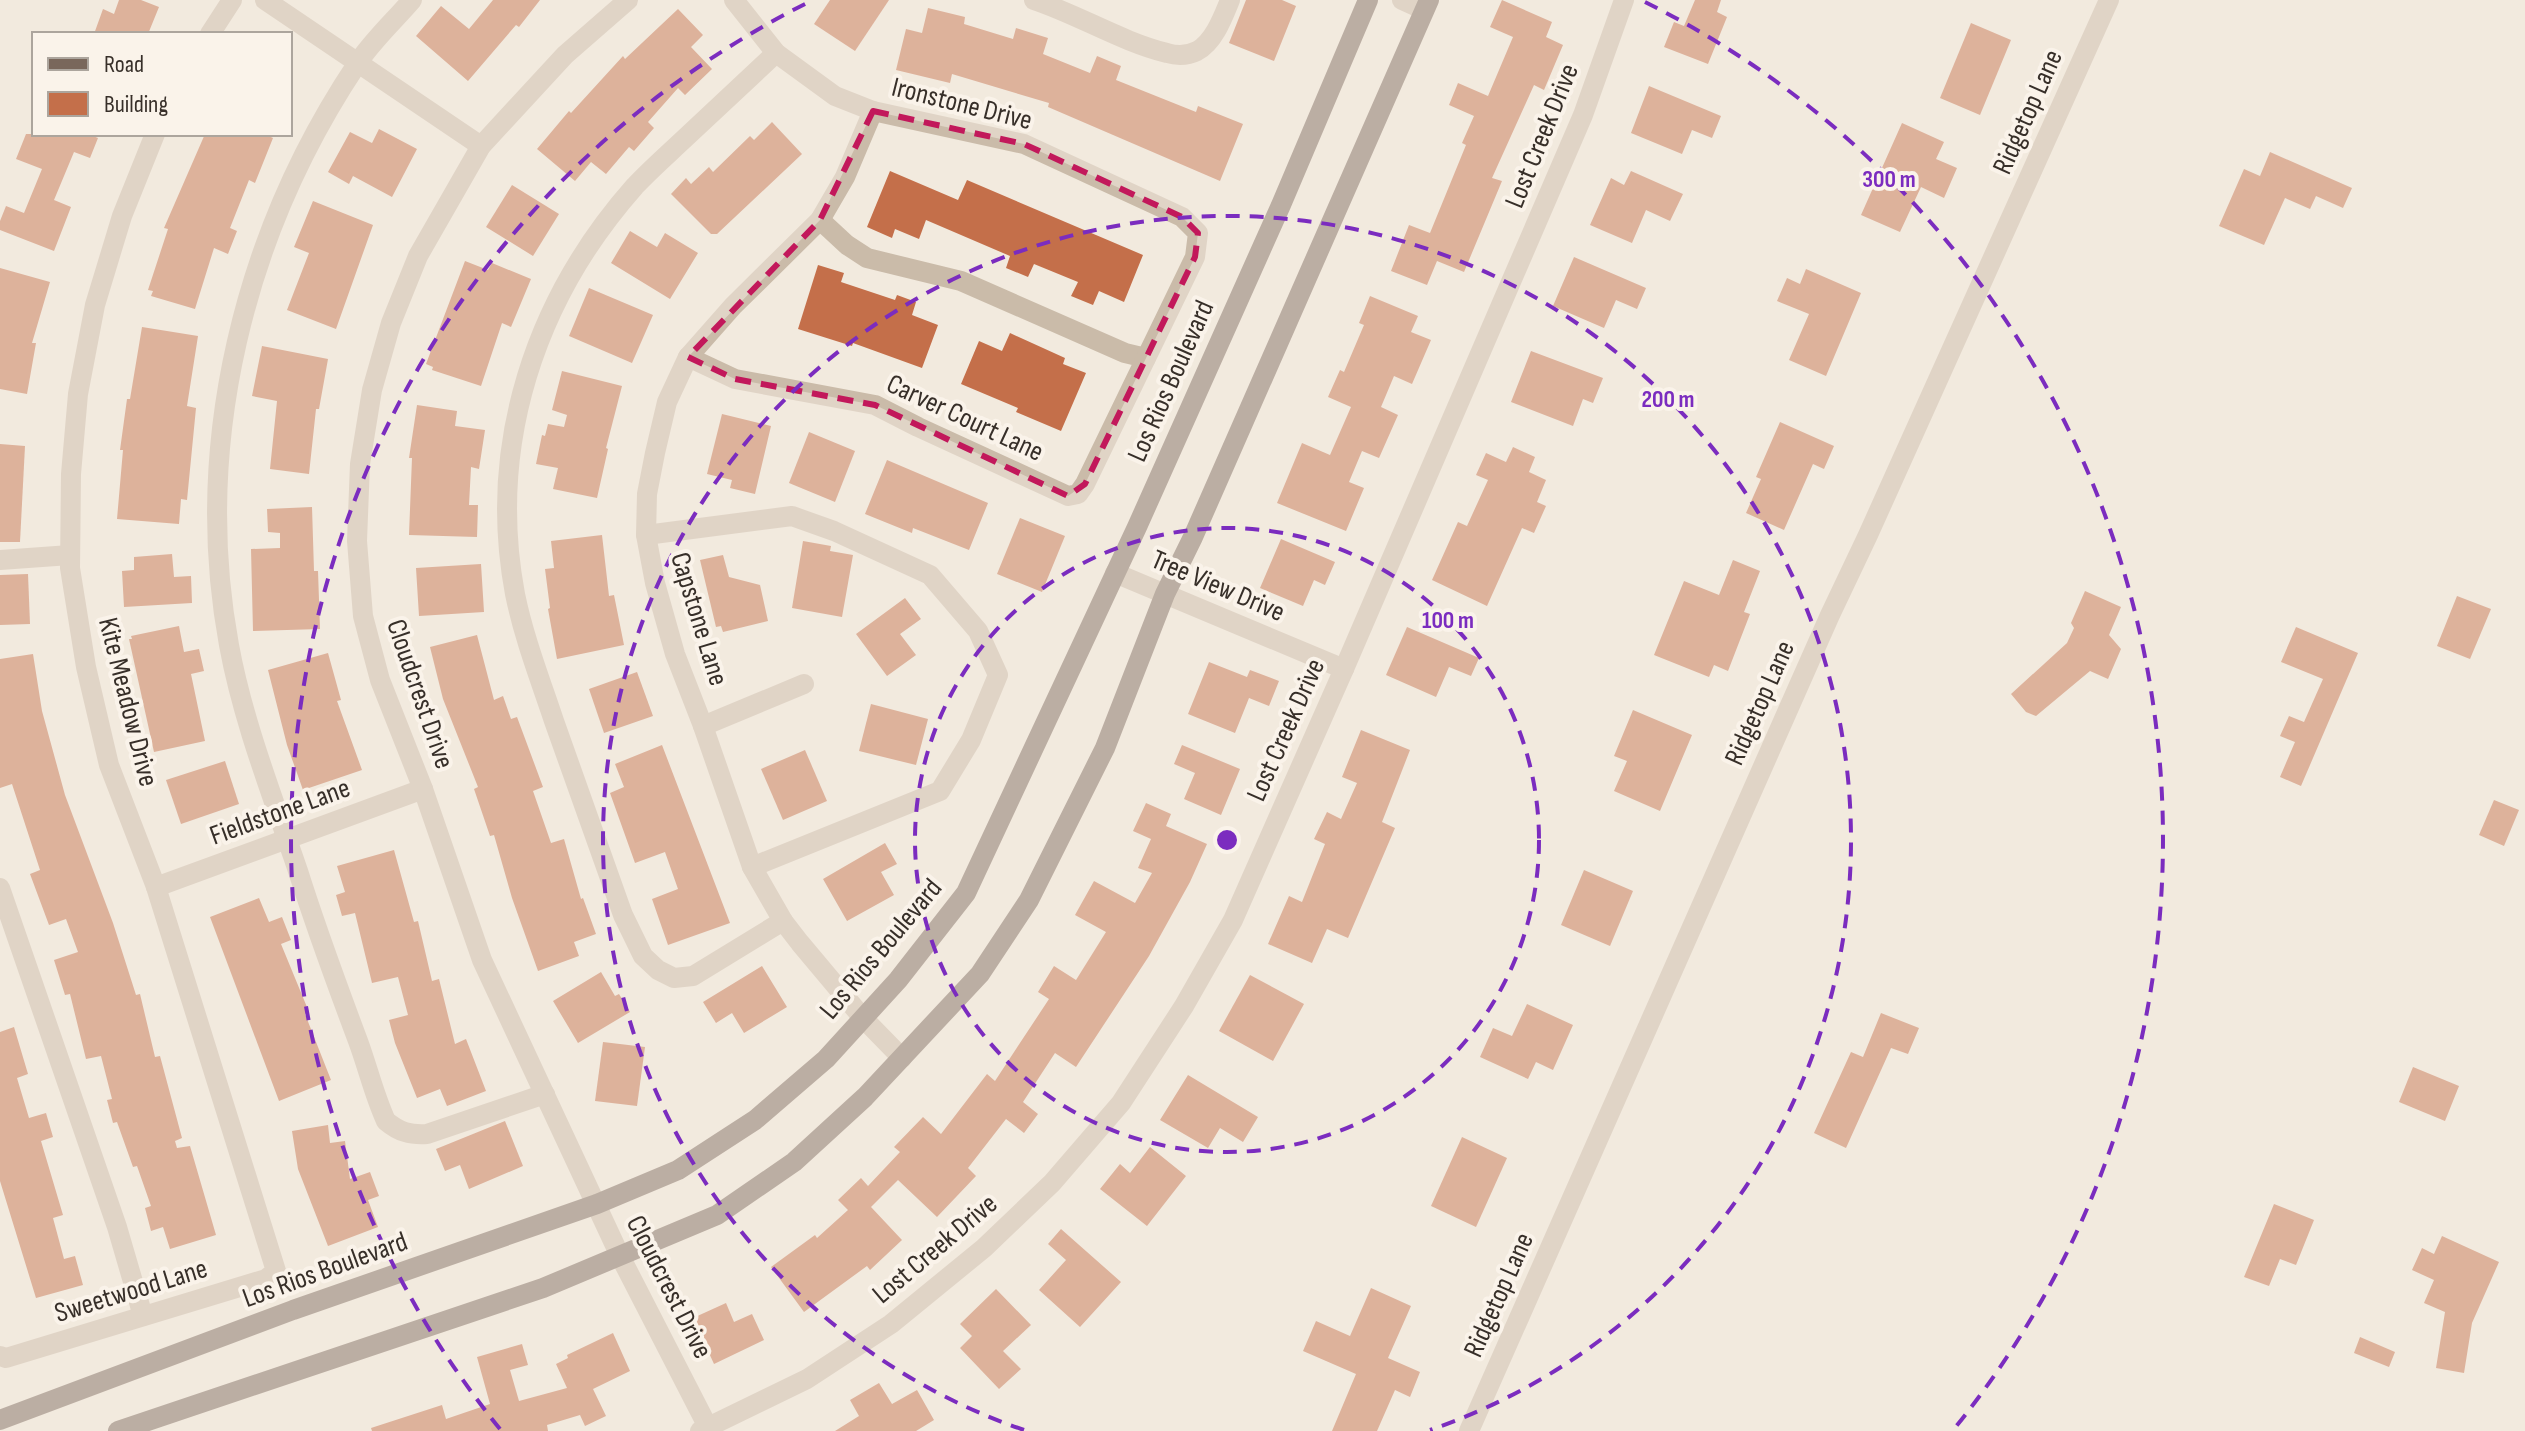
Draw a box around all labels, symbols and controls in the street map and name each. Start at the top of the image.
legend [32,32,292,136]
street label: Ridgetop Lane [1986,45,2070,179]
text: Road [104,50,144,79]
street label: Lost Creek Drive [1498,59,1586,213]
street label: Ironstone Drive [888,71,1036,137]
text: Building [104,90,168,119]
text: 300 m [1862,165,1916,194]
street label: Los Rios Boulevard [1121,295,1221,467]
street label: Carver Court Lane [881,367,1049,469]
text: 200 m [1641,385,1695,414]
street label: Tree View Drive [1146,543,1290,629]
street label: Capstone Lane [663,548,735,690]
text: 100 m [1422,606,1474,635]
street label: Kite Meadow Drive [91,614,165,790]
street label: Cloudcrest Drive [379,615,461,773]
street label: Ridgetop Lane [1718,636,1802,770]
street label: Lost Creek Drive [1240,654,1332,806]
street label: Fieldstone Lane [206,771,354,853]
centre of rings [1213,826,1241,854]
street label: Los Rios Boulevard [813,872,949,1026]
street label: Lost Creek Drive [866,1187,1004,1311]
street label: Cloudcrest Drive [619,1210,719,1364]
street label: Los Rios Boulevard [238,1225,412,1315]
street label: Ridgetop Lane [1457,1228,1541,1362]
street label: Sweetwood Lane [51,1252,211,1330]

